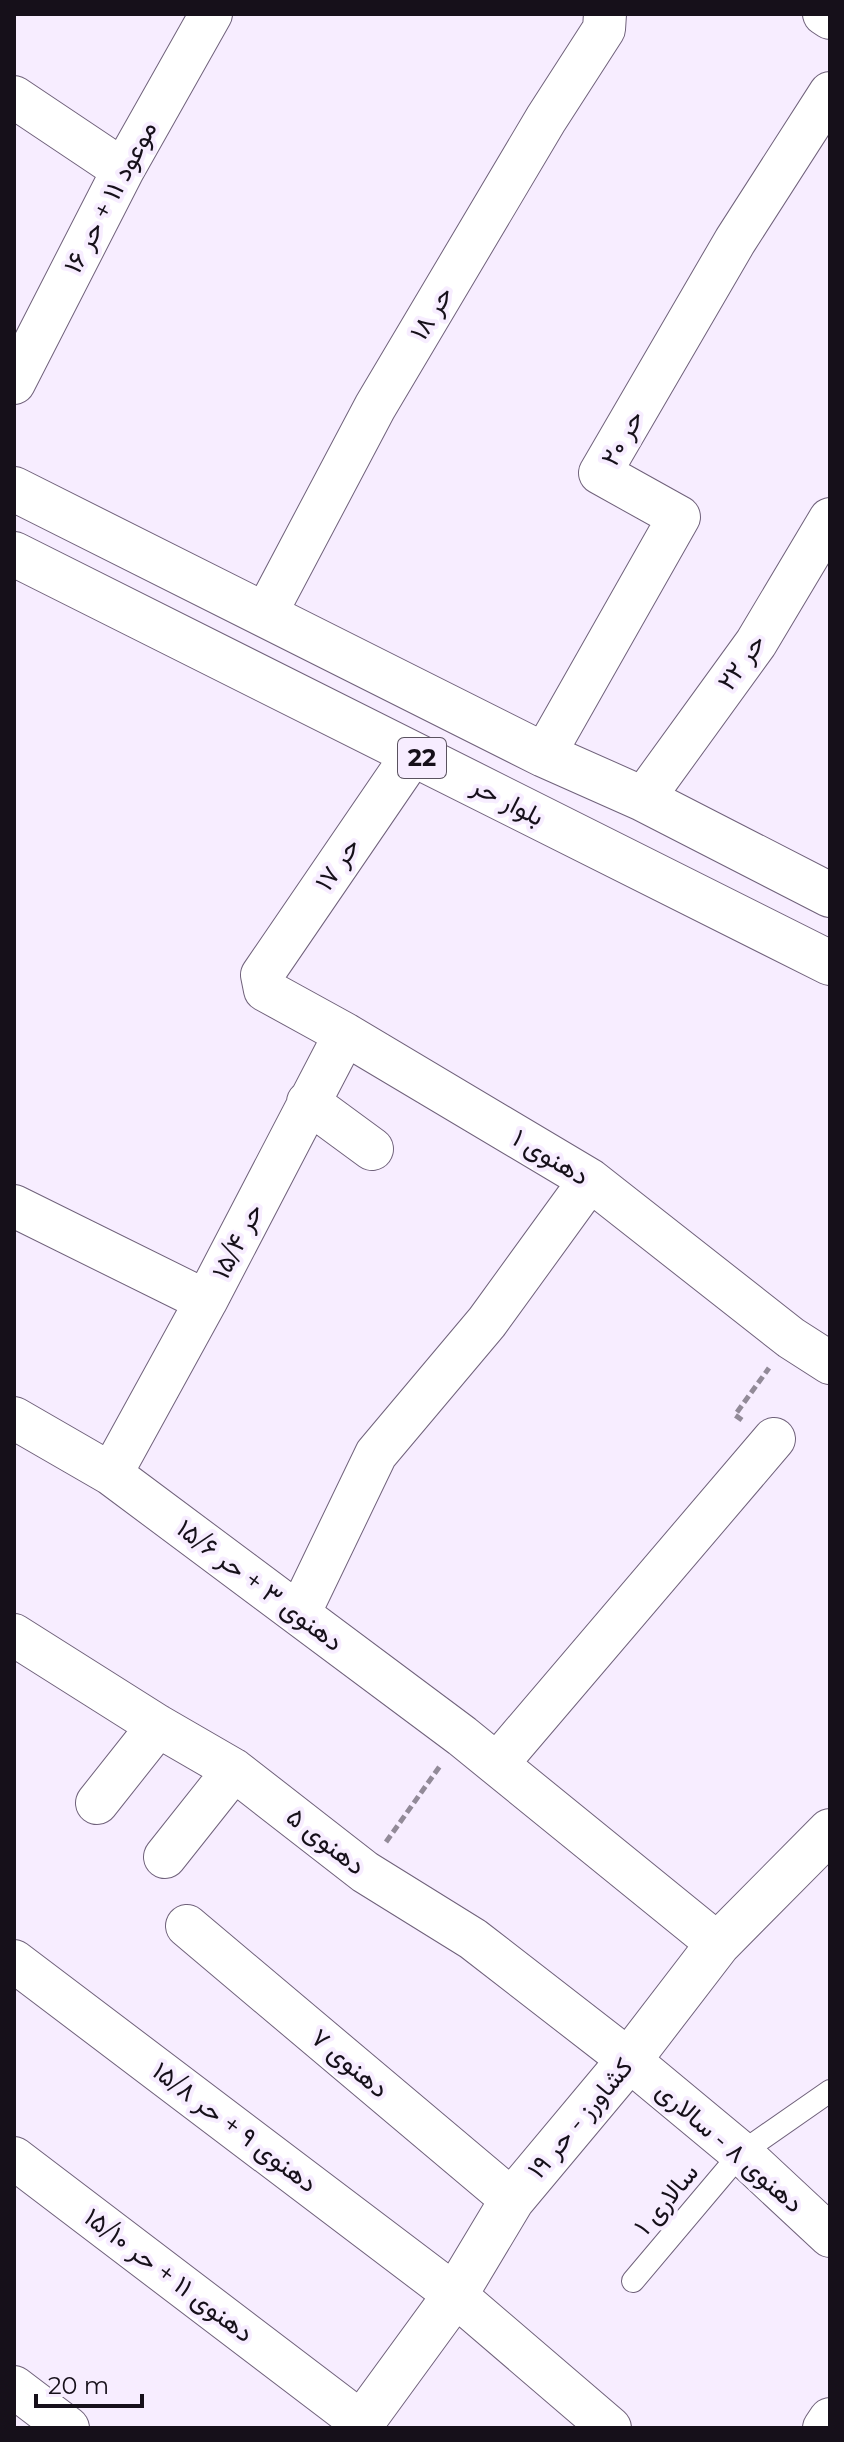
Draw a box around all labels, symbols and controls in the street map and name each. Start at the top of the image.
street label: موعود ۱۱ + حر ۱۶ [56,115,164,279]
street label: حر ۱۸ [403,280,459,346]
street label: حر ۲۰ [594,405,650,471]
street label: حر ۲۲ [710,628,772,696]
road number: 22 [398,738,446,778]
street label: بلوار حر [466,769,549,833]
street label: حر ۱۷ [308,831,366,897]
street label: دهنوی ۱ [507,1122,595,1192]
street label: حر ۱۵/۴ [204,1198,270,1284]
street label: دهنوی ۳ + حر ۱۵/۶ [170,1512,350,1658]
street label: دهنوی ۵ [280,1800,372,1882]
street label: دهنوی ۷ [305,2021,395,2105]
street label: کشاورز - حر ۱۹ [520,2051,640,2185]
street label: دهنوی ۹ + حر ۱۵/۸ [146,2055,324,2199]
street label: دهنوی ۸ - سالاری [650,2075,810,2219]
street label: سالاری ۱ [627,2157,705,2241]
street label: دهنوی ۱۱ + حر ۱۵/۱۰ [78,2201,260,2349]
scale bar [36,2358,142,2408]
text: 20 m [48,2371,109,2400]

